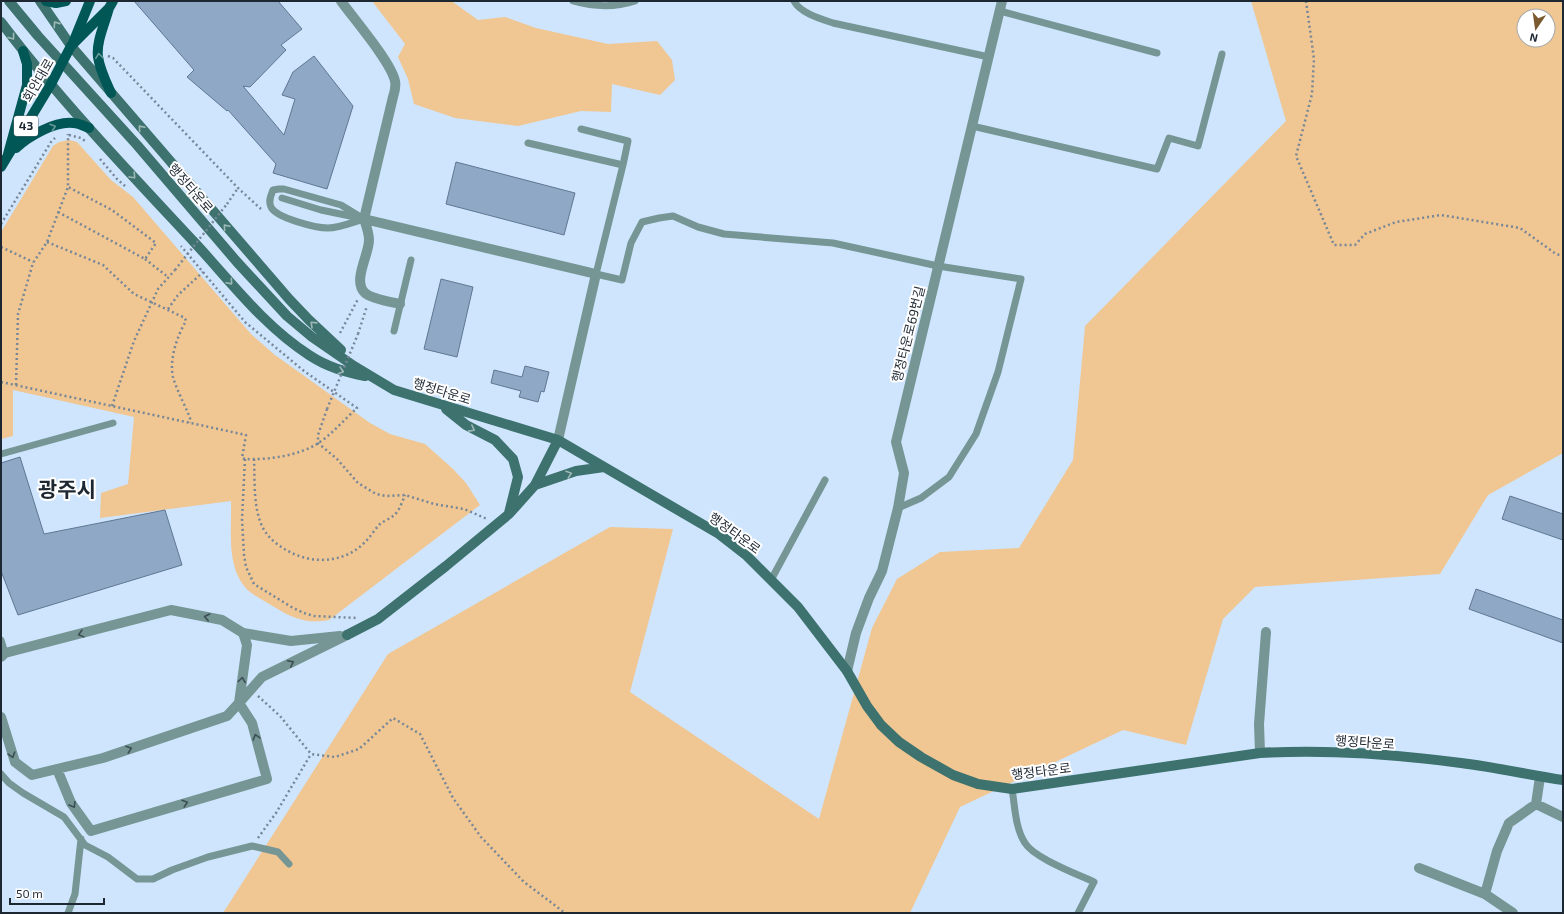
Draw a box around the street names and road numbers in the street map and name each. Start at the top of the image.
street label: 회안대로 [19,55,57,105]
road number: 43 [14,116,38,136]
street label: 행정타운로 [165,160,217,216]
street label: 행정타운로69번길 [888,284,928,384]
street label: 행정타운로 [411,375,473,407]
street label: 행정타운로 [706,509,764,557]
street label: 행정타운로 [1335,732,1395,752]
street label: 행정타운로 [1010,759,1072,783]

